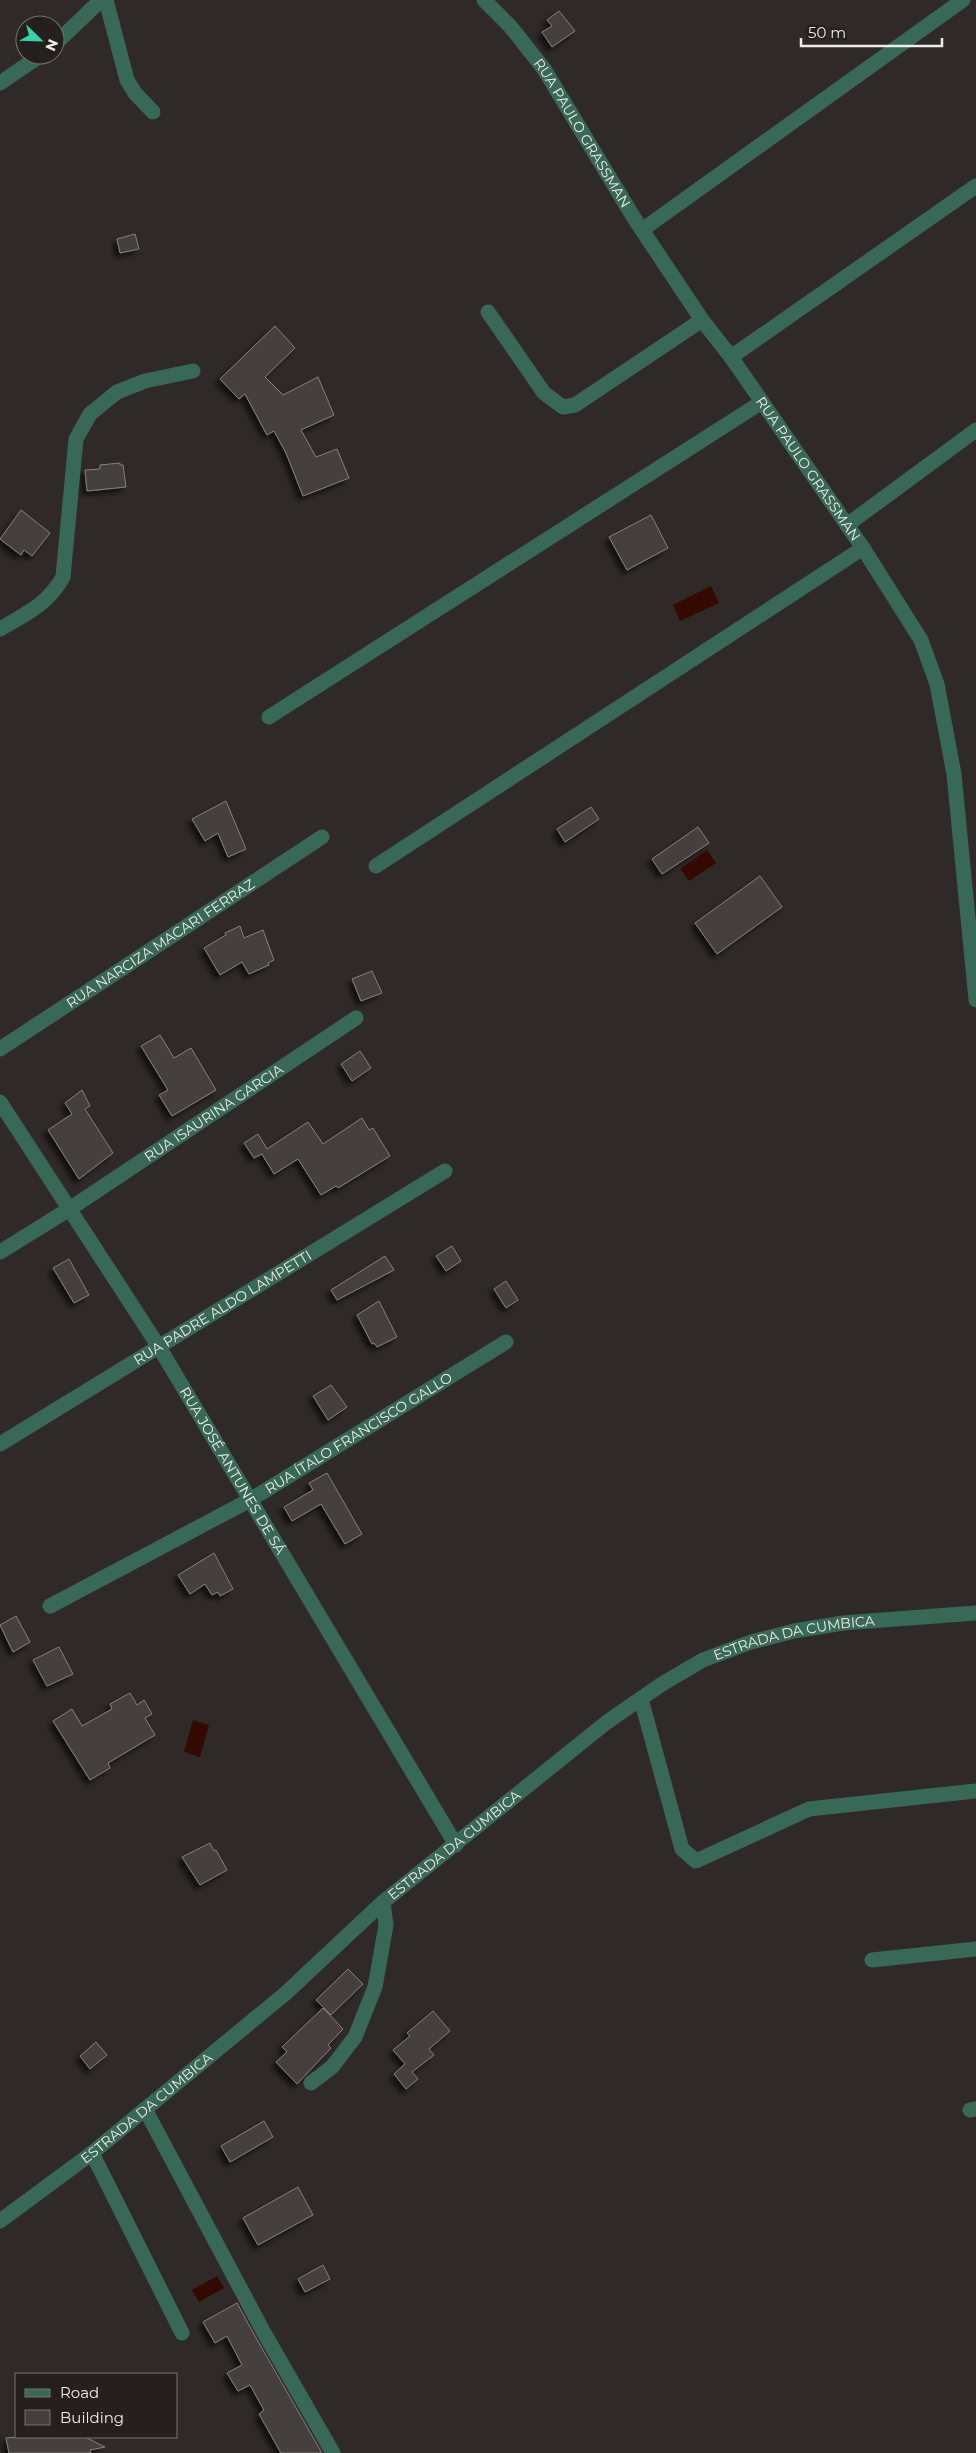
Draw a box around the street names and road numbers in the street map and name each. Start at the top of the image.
street label: RUA PAULO GRASSMAN [530,54,635,211]
street label: RUA PAULO GRASSMAN [752,393,864,544]
street label: RUA NARCIZA MACARI FERRAZ [63,875,258,1012]
street label: RUA ISAURINA GARCIA [141,1060,287,1166]
street label: RUA PADRE ALDO LAMPETTI [130,1246,315,1369]
street label: RUA ÍTALO FRANCISCO GALLO [262,1368,456,1498]
street label: RUA JOSÉ ANTUNES DE SÁ [176,1384,290,1558]
street label: ESTRADA DA CUMBICA [711,1612,876,1664]
street label: ESTRADA DA CUMBICA [384,1786,525,1904]
street label: ESTRADA DA CUMBICA [77,2048,217,2167]

